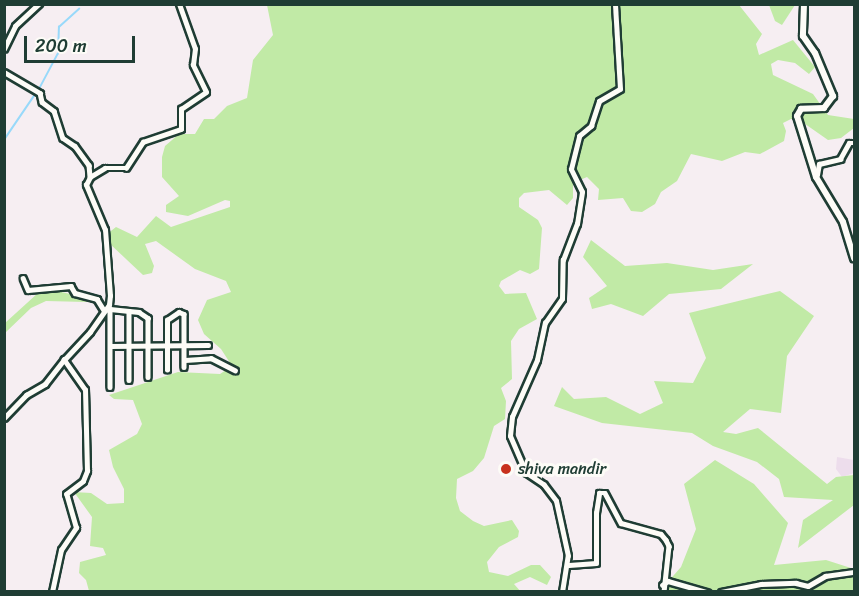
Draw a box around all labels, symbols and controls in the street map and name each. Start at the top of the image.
scale bar [27,24,138,62]
text: 200 m [35,30,87,62]
place label: shiva mandir [518,459,606,479]
marker: shiva mandir [499,462,513,476]

